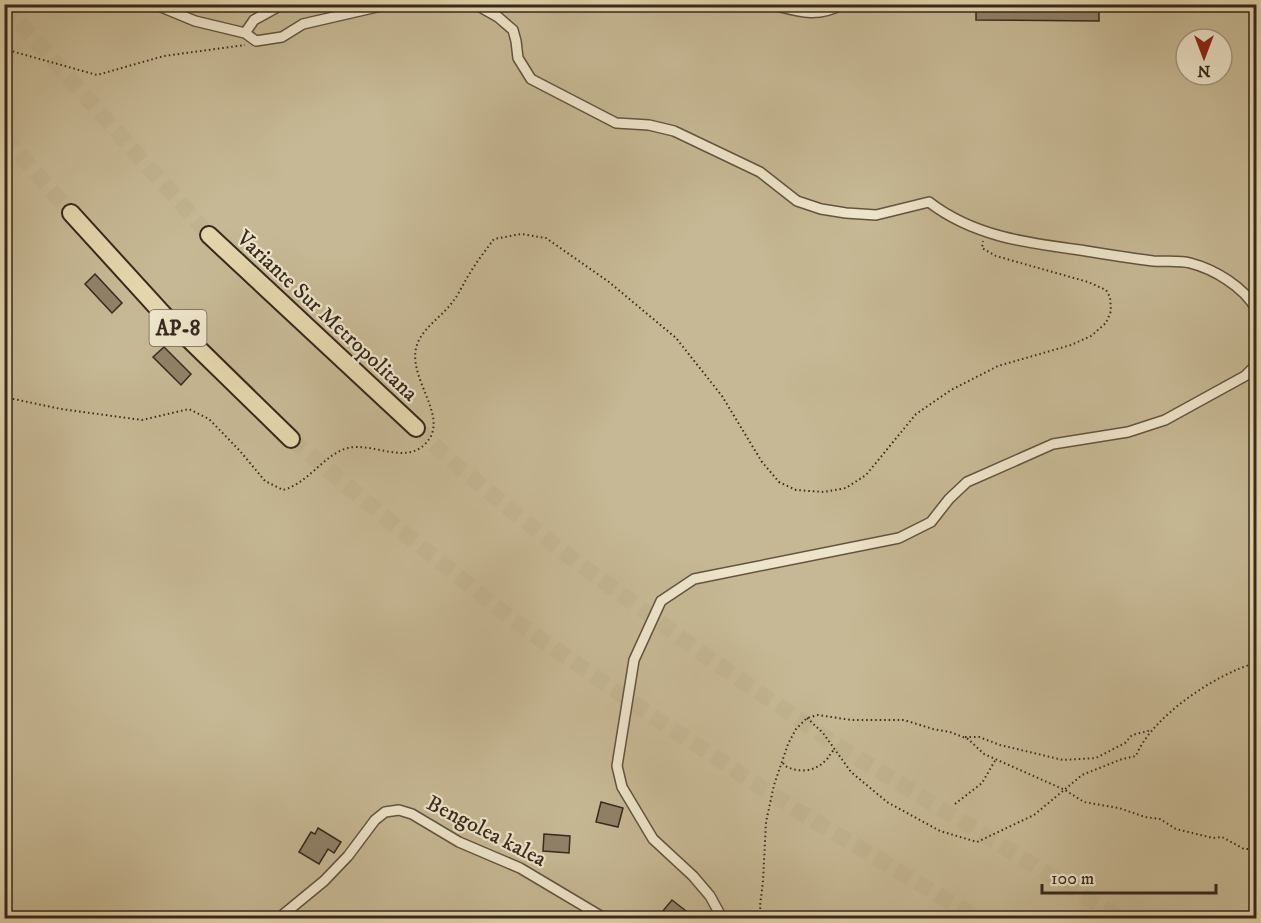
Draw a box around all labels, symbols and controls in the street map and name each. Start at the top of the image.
north arrow [1174,27,1234,87]
text: N [1197,61,1211,81]
street label: Variante Sur Metropolitana [230,224,424,408]
road number: AP-8 [150,310,207,346]
street label: Bengolea kalea [422,790,551,873]
scale bar [1042,857,1216,895]
text: 100 m [1051,868,1094,890]

